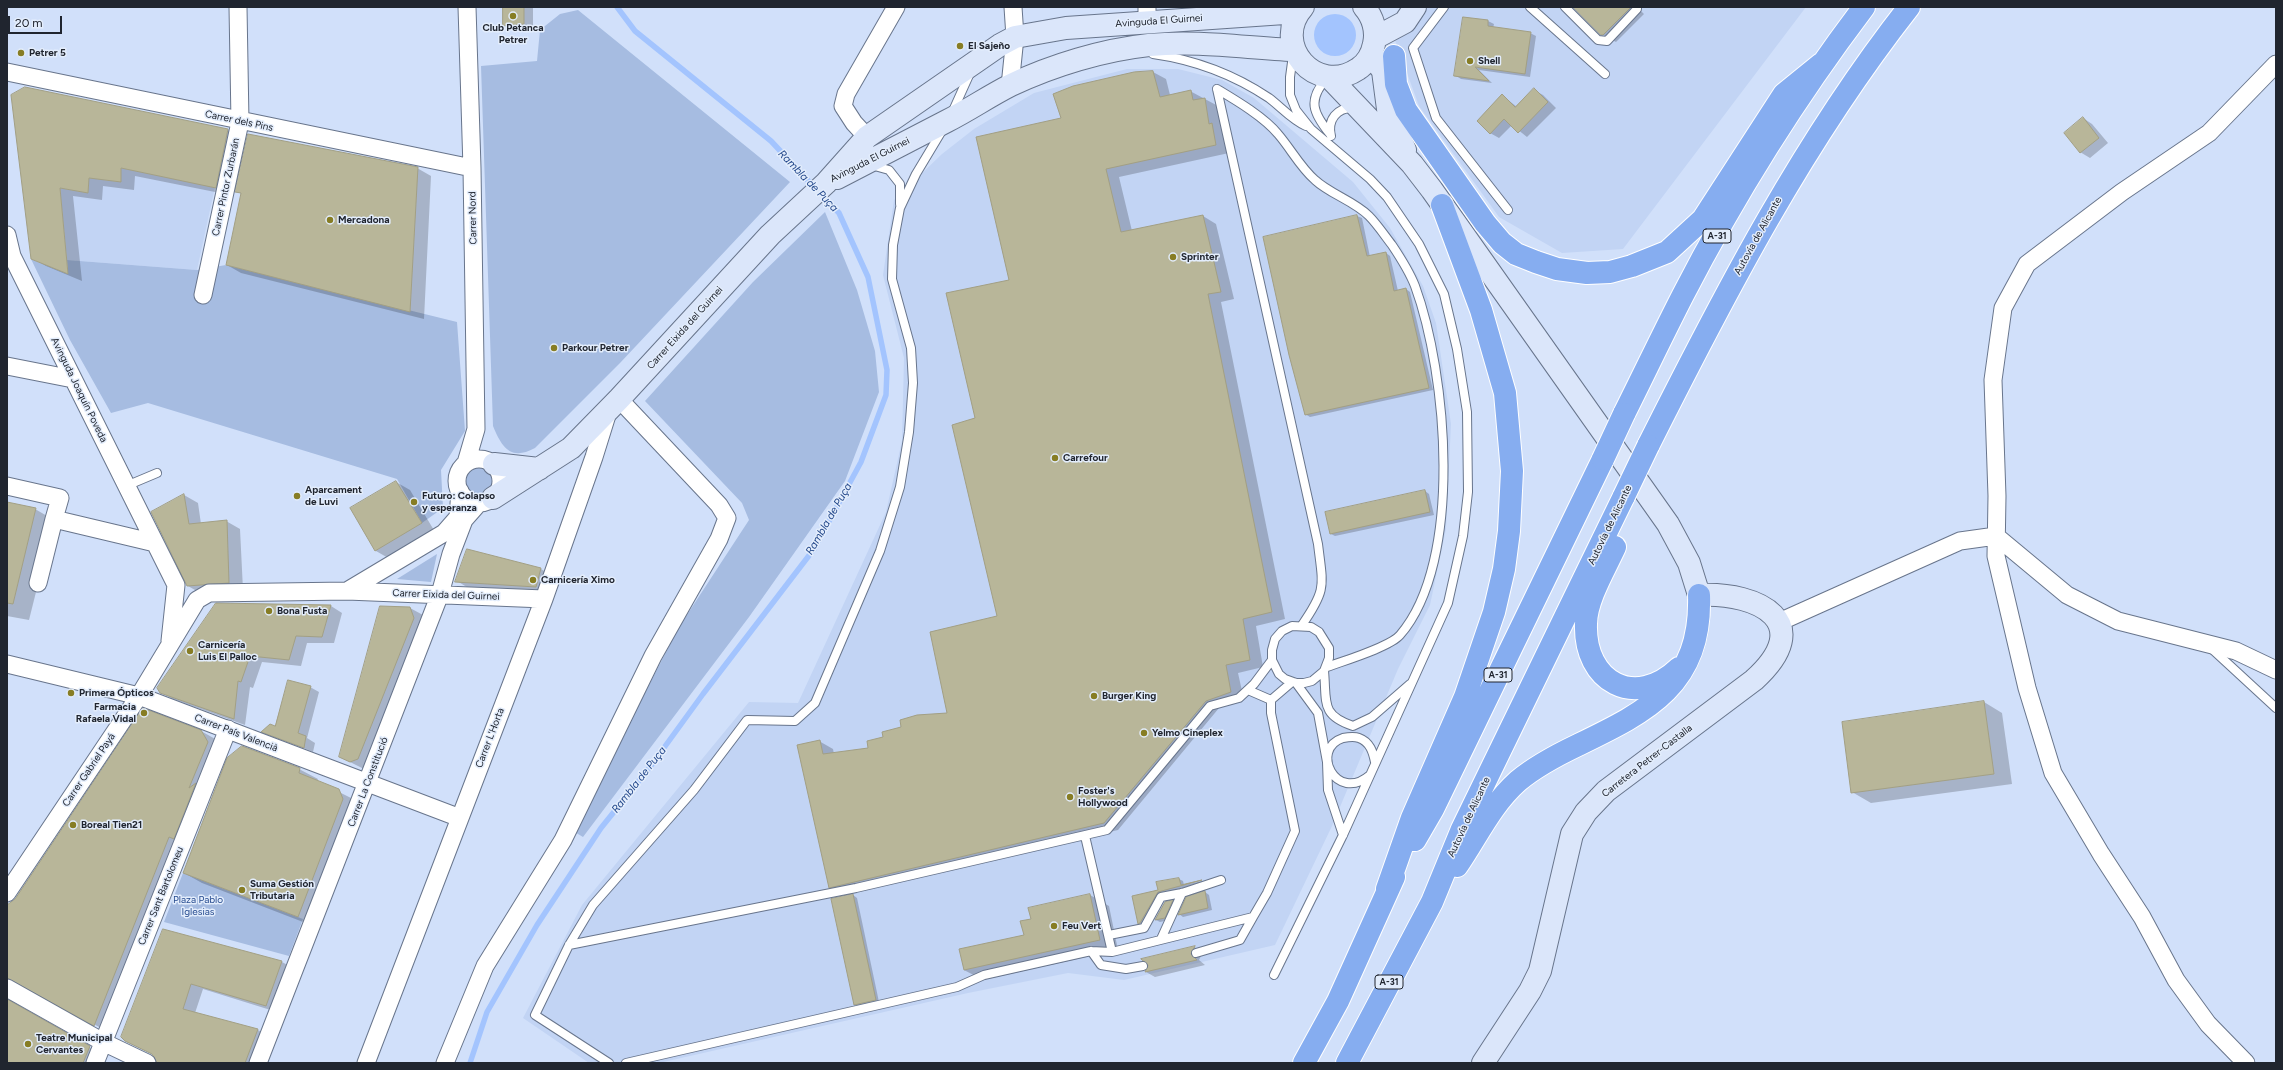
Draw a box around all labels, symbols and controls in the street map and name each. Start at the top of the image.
scale bar [10,8,64,34]
marker: Club Petanca Petrer [508,11,518,21]
street label: Avinguda El Guirnei [1115,12,1203,30]
text: 20 m [15,16,43,30]
place label: Club Petanca Petrer [483,22,543,46]
place label: El Sajeño [968,40,1010,52]
marker: El Sajeño [955,41,965,51]
place label: Petrer 5 [29,47,66,59]
marker: Petrer 5 [16,48,26,58]
place label: Shell [1478,55,1500,67]
marker: Shell [1465,56,1475,66]
street label: Carrer dels Pins [204,108,274,134]
street label: Avinguda El Guirnei [828,135,912,185]
street label: Carrer Pintor Zurbarán [210,137,242,237]
water label: Rambla de Puça [775,147,841,215]
street label: Carrer Nord [467,191,479,245]
street label: Autovía de Alicante [1732,195,1784,277]
place label: Mercadona [338,214,389,226]
marker: Mercadona [325,215,335,225]
road number: A-31 [1703,229,1731,243]
place label: Sprinter [1181,251,1218,263]
marker: Sprinter [1168,252,1178,262]
street label: Carrer Eixida del Guirnei [645,284,725,372]
street label: Avinguda Joaquín Poveda [48,336,110,444]
place label: Parkour Petrer [562,342,628,354]
marker: Parkour Petrer [549,343,559,353]
place label: Carrefour [1063,452,1108,464]
marker: Carrefour [1050,453,1060,463]
water label: Rambla de Puça [803,481,855,557]
street label: Autovía de Alicante [1585,483,1635,567]
place label: Aparcament de Luvi [305,484,362,508]
place label: Futuro: Colapso y esperanza [422,490,495,514]
marker: Aparcament de Luvi [292,491,302,501]
marker: Futuro: Colapso y esperanza [409,497,419,507]
place label: Carnicería Ximo [541,574,615,586]
marker: Carnicería Ximo [528,575,538,585]
street label: Carrer Eixida del Guirnei [392,587,500,603]
place label: Bona Fusta [277,605,327,617]
marker: Bona Fusta [264,606,274,616]
place label: Carnicería Luis El Palloc [198,639,257,662]
marker: Carnicería Luis El Palloc [185,646,195,656]
road number: A-31 [1484,668,1512,682]
place label: Primera Ópticos [79,687,154,699]
marker: Primera Ópticos [66,688,76,698]
place label: Burger King [1102,690,1156,702]
marker: Burger King [1089,691,1099,701]
place label: Farmacia Rafaela Vidal [76,701,136,724]
street label: Carrer L'Horta [473,706,507,770]
marker: Farmacia Rafaela Vidal [139,708,149,718]
street label: Carrer País Valencià [193,712,279,754]
street label: Carretera Petrer-Castalla [1599,722,1695,800]
place label: Yelmo Cineplex [1152,727,1223,739]
marker: Yelmo Cineplex [1139,728,1149,738]
street label: Carrer Gabriel Payá [60,731,118,809]
street label: Carrer La Constitució [345,735,391,829]
water label: Rambla de Puça [609,744,669,816]
street label: Autovía de Alicante [1445,775,1493,859]
place label: Foster's Hollywood [1078,785,1128,808]
marker: Foster's Hollywood [1065,792,1075,802]
place label: Boreal Tien21 [81,819,142,831]
marker: Boreal Tien21 [68,820,78,830]
street label: Carrer Sant Bartolomeu [136,845,186,947]
place label: Suma Gestión Tributaria [250,878,314,902]
marker: Suma Gestión Tributaria [237,885,247,895]
park label: Plaza Pablo Iglesias [173,894,223,918]
place label: Feu Vert [1062,920,1101,932]
marker: Feu Vert [1049,921,1059,931]
road number: A-31 [1375,975,1403,989]
place label: Teatre Municipal Cervantes [36,1032,112,1056]
marker: Teatre Municipal Cervantes [23,1039,33,1049]

